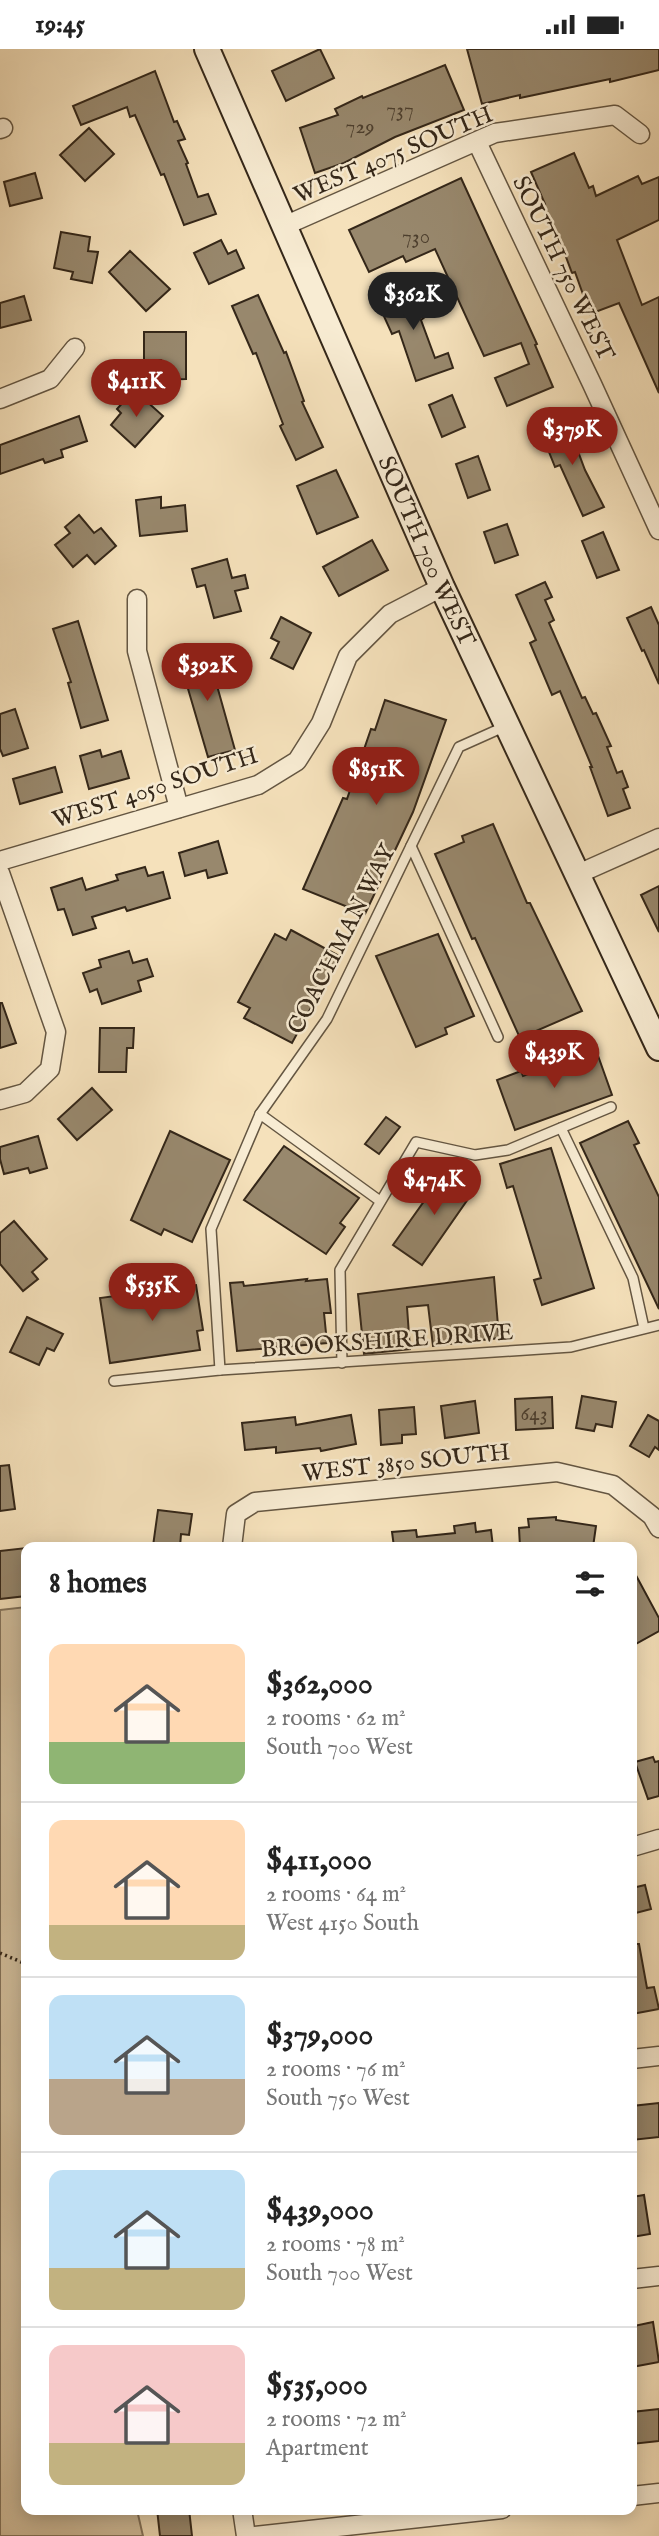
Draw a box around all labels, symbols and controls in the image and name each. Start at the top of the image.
text: 19:45 [35,8,85,41]
house number: 737 [386,97,414,124]
street label: WEST 4075 SOUTH [289,99,498,211]
house number: 729 [346,114,374,141]
street label: SOUTH 750 WEST [504,171,621,367]
house number: 730 [402,224,430,251]
pin: $362K [364,273,462,332]
text: $362K [384,280,442,309]
pin: $411K [87,359,185,419]
text: $411K [107,367,165,396]
pin: $379K [523,407,621,467]
text: $379K [543,415,601,444]
street label: SOUTH 700 WEST [370,452,482,652]
pin: $392K [158,643,256,703]
text: $392K [178,651,236,680]
street label: WEST 4050 SOUTH [49,741,262,836]
pin: $851K [327,747,425,807]
text: $851K [348,755,404,784]
street label: COACHMAN WAY [281,838,404,1040]
pin: $439K [505,1031,603,1090]
text: $439K [524,1038,584,1067]
pin: $474K [385,1157,483,1217]
text: $474K [403,1165,465,1194]
pin: $535K [103,1263,201,1323]
text: $535K [125,1271,179,1300]
street label: BROOKSHIRE DRIVE [260,1317,515,1366]
house number: 643 [521,1401,548,1428]
street label: WEST 3850 SOUTH [301,1437,512,1490]
text: 8 homes [49,1565,147,1603]
icon: filters [571,1565,609,1603]
text: $362,000 [266,1666,373,1704]
icon: home [105,1672,189,1756]
text: 2 rooms · 62 m² [266,1704,406,1733]
text: South 700 West [266,1733,413,1762]
text: $411,000 [266,1842,372,1880]
icon: home [105,1848,189,1932]
text: 2 rooms · 64 m² [266,1880,406,1909]
text: West 4150 South [266,1909,419,1938]
text: $379,000 [266,2017,373,2055]
icon: home [105,2023,189,2107]
text: 2 rooms · 76 m² [266,2055,406,2084]
text: South 750 West [266,2084,410,2113]
text: $439,000 [266,2192,374,2230]
icon: home [105,2198,189,2282]
text: 2 rooms · 78 m² [266,2230,405,2259]
text: South 700 West [266,2259,413,2288]
text: $535,000 [266,2367,368,2405]
icon: home [105,2373,189,2457]
text: 2 rooms · 72 m² [266,2405,407,2434]
text: Apartment [266,2434,369,2463]

